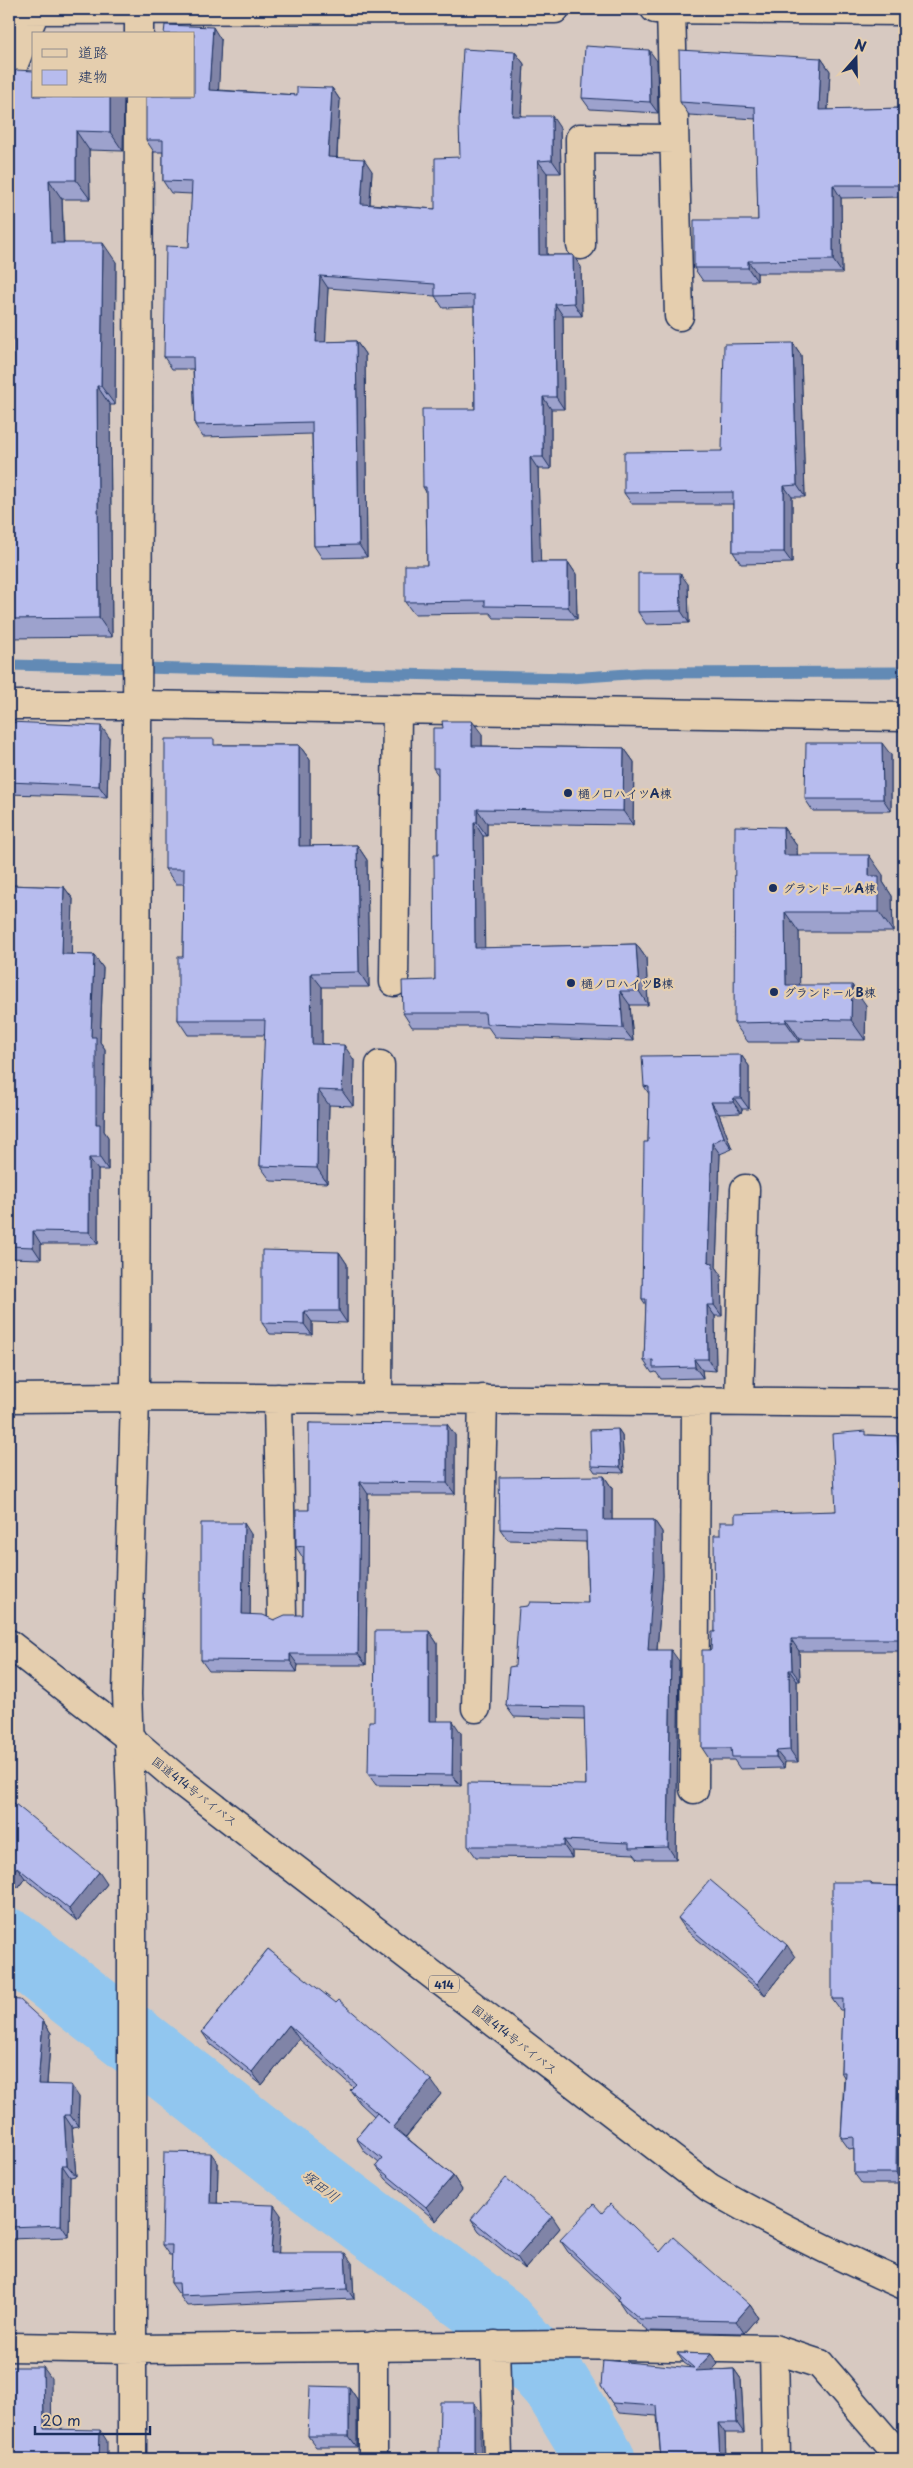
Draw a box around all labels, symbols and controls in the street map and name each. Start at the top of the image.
legend [32,32,195,98]
north arrow [830,32,880,82]
text: N [852,34,869,57]
text: 道路 [78,40,108,63]
text: 建物 [78,64,108,87]
place label: 樋ノ口ハイツA棟 [578,784,671,802]
marker: 樋ノ口ハイツA棟 [562,787,574,799]
place label: グランドールA棟 [783,879,876,897]
marker: グランドールA棟 [767,882,779,894]
place label: 樋ノ口ハイツB棟 [581,974,673,992]
marker: 樋ノ口ハイツB棟 [565,977,577,989]
place label: グランドールB棟 [784,983,876,1001]
marker: グランドールB棟 [768,986,780,998]
street label: 国道414号バイパス [148,1752,242,1830]
road number: 414 [429,1976,459,1992]
street label: 国道414号バイパス [468,2000,562,2078]
water label: 塚田川 [298,2165,344,2207]
scale bar [35,2403,150,2435]
text: 20 m [42,2408,81,2431]

